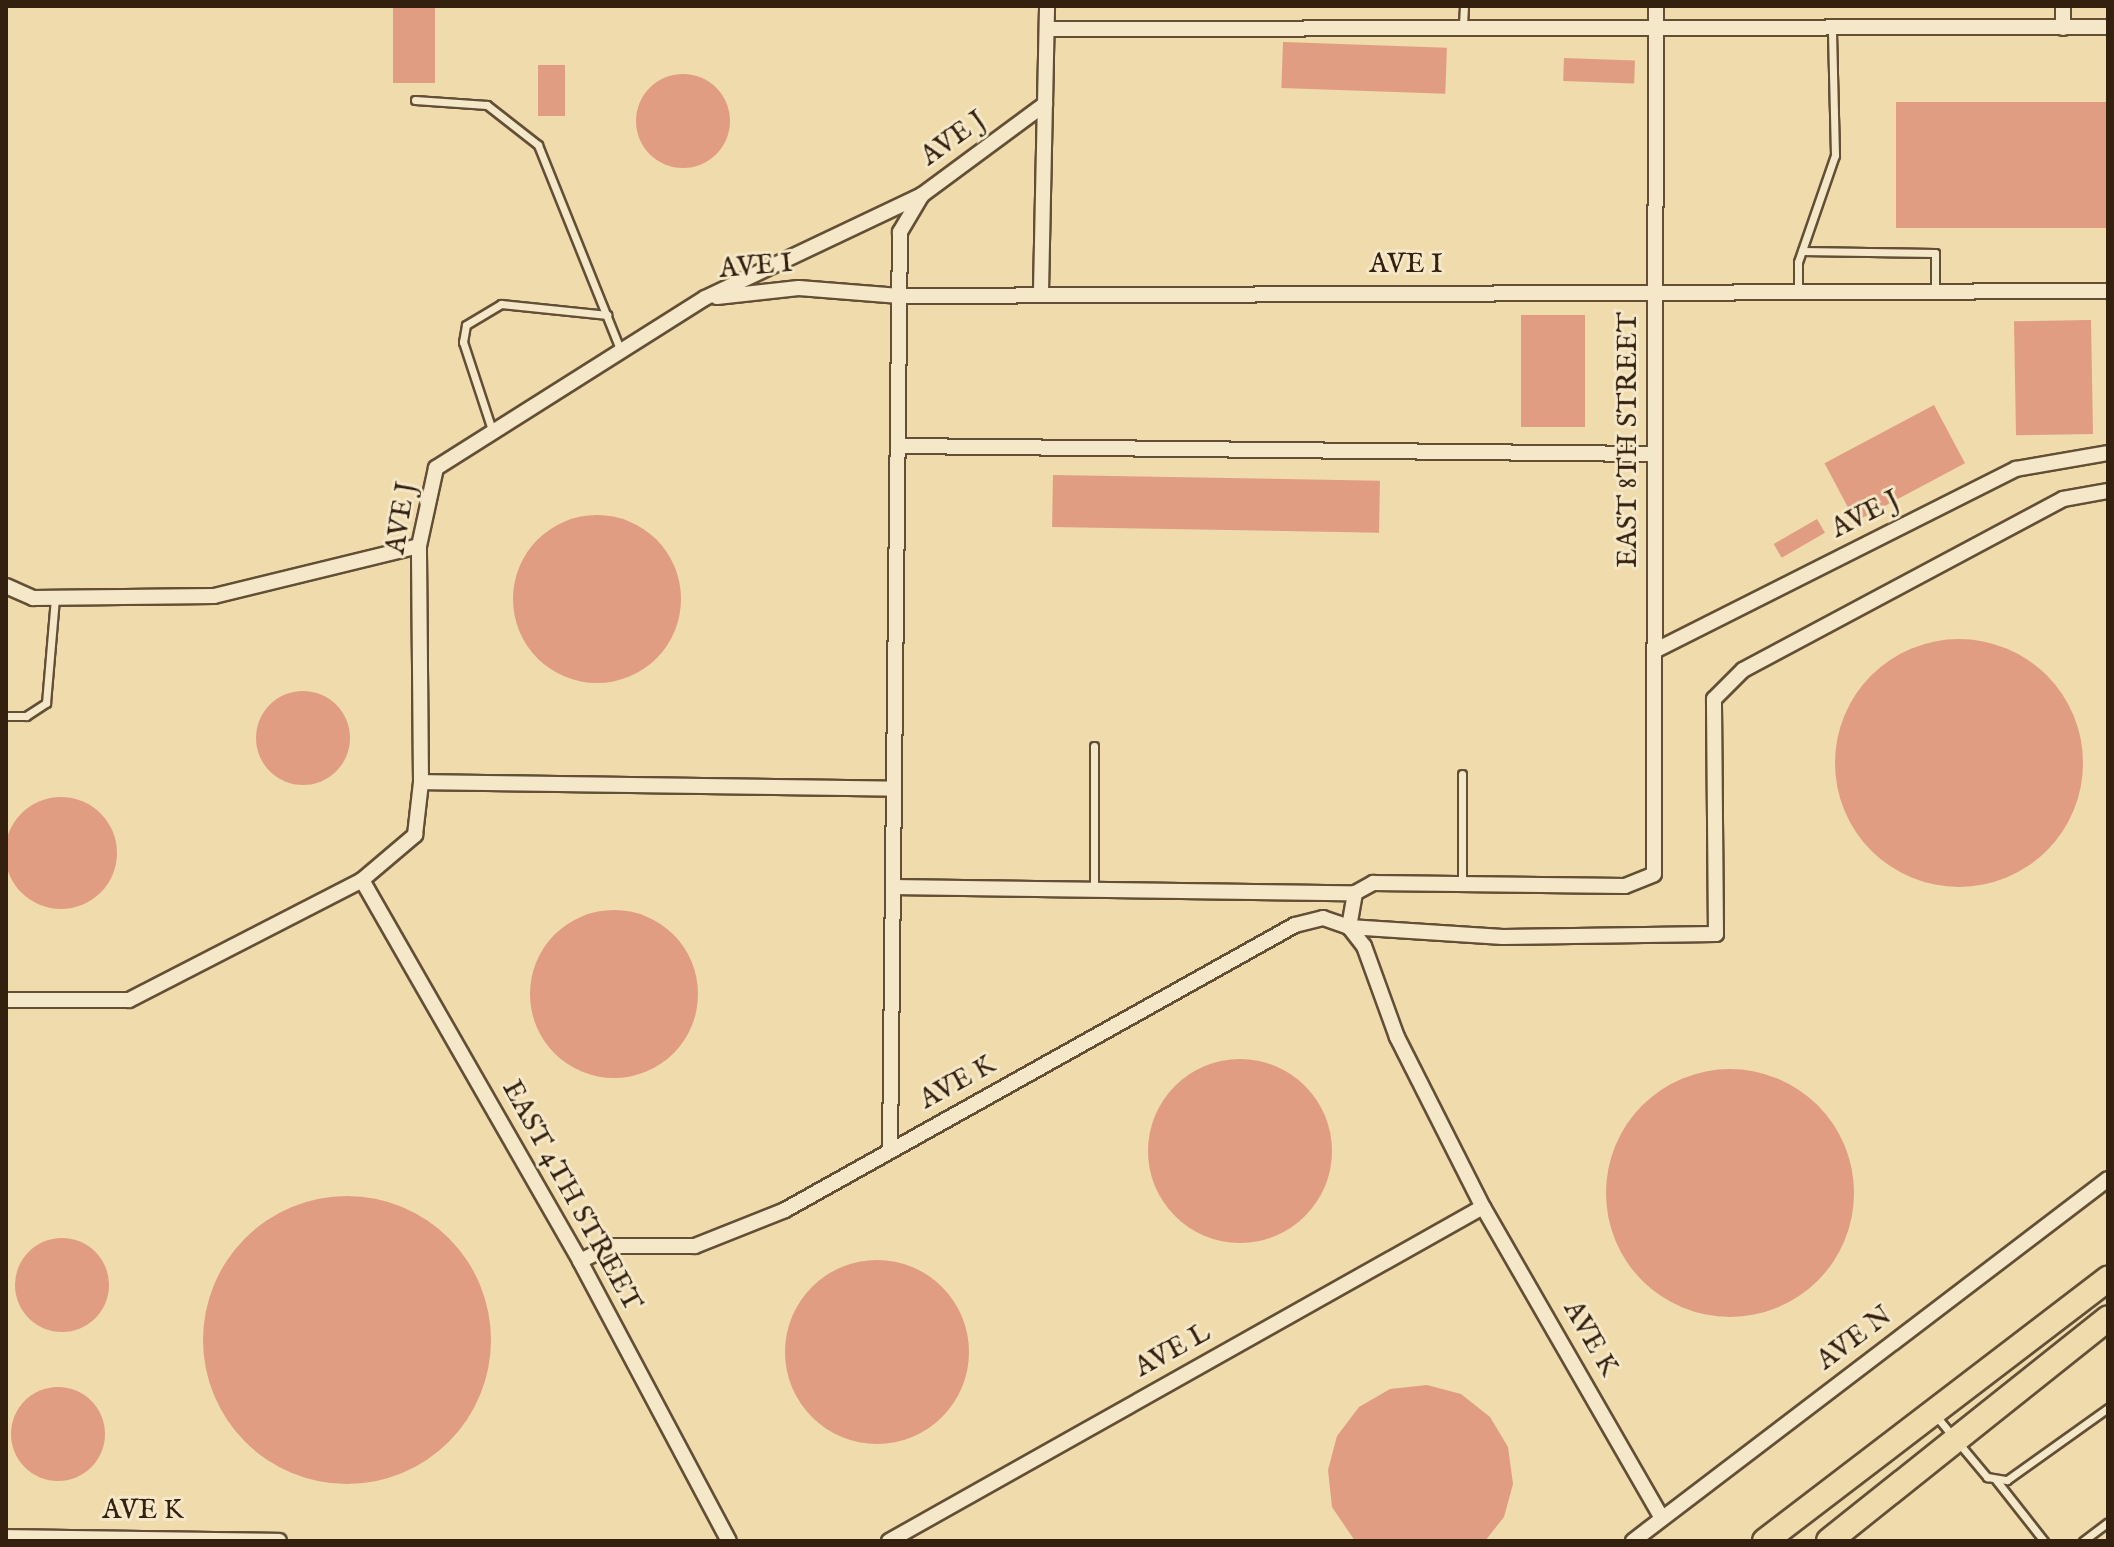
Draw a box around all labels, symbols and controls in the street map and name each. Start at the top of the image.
street label: AVE J [915,104,993,174]
street label: AVE I [718,247,794,287]
street label: AVE I [1369,248,1443,282]
street label: EAST 8TH STREET [1612,312,1646,568]
street label: AVE J [380,479,424,557]
street label: AVE J [1826,483,1906,547]
street label: AVE K [914,1048,1002,1118]
street label: EAST 4TH STREET [494,1075,648,1317]
street label: AVE K [1555,1295,1625,1383]
street label: AVE N [1811,1300,1899,1378]
street label: AVE L [1129,1317,1217,1385]
street label: AVE K [102,1494,184,1528]

